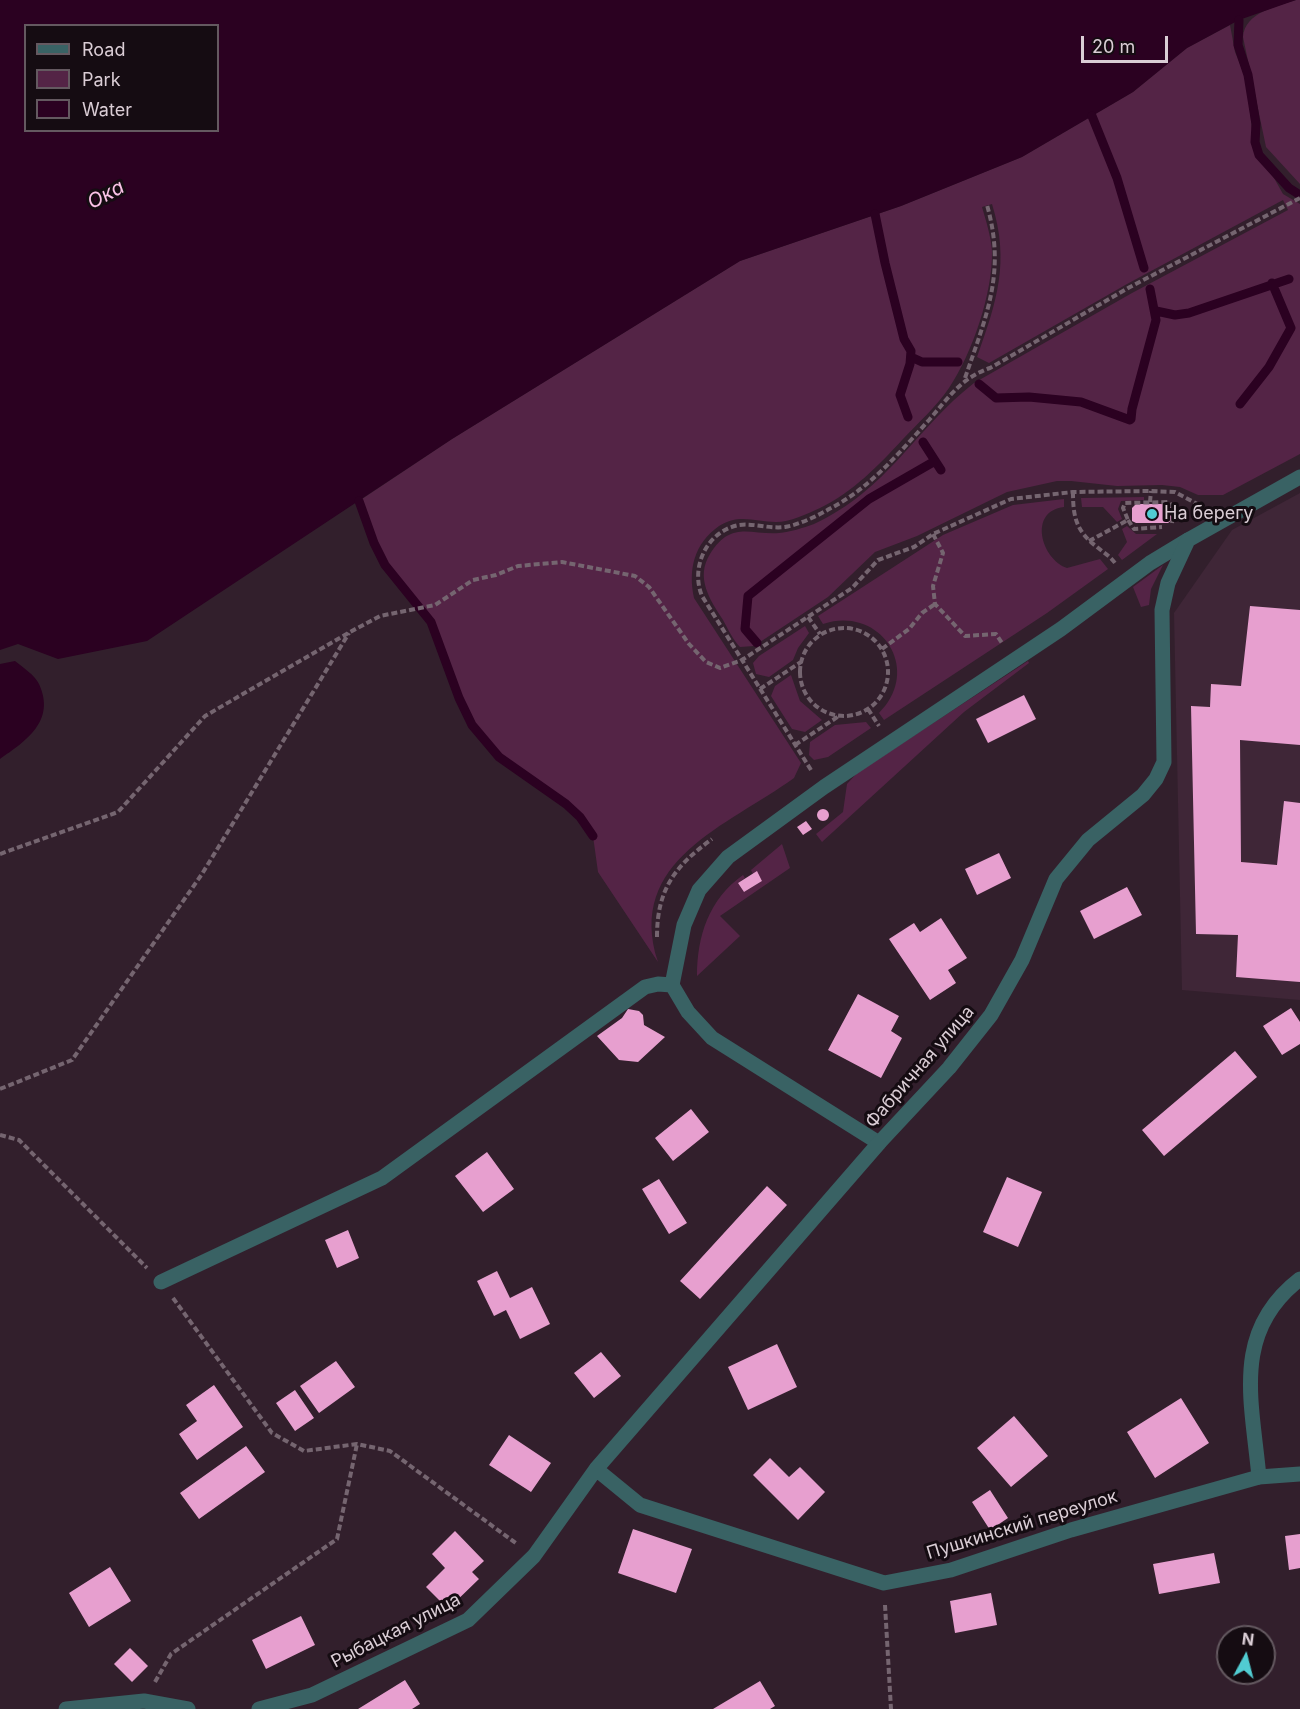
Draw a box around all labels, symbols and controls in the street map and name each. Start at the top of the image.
legend [24,24,219,132]
scale bar [1084,24,1171,62]
text: 20 m [1092,36,1135,57]
text: Road [82,39,125,60]
text: Park [82,69,121,90]
text: Water [82,99,132,120]
water label: Ока [83,175,129,215]
place label: На берегу [1164,503,1253,525]
marker: На берегу [1145,507,1159,521]
street label: Фабричная улица [861,1002,979,1132]
street label: Пушкинский переулок [924,1486,1120,1564]
street label: Рыбацкая улица [328,1589,464,1673]
north arrow [1216,1625,1276,1685]
text: N [1241,1628,1255,1650]

